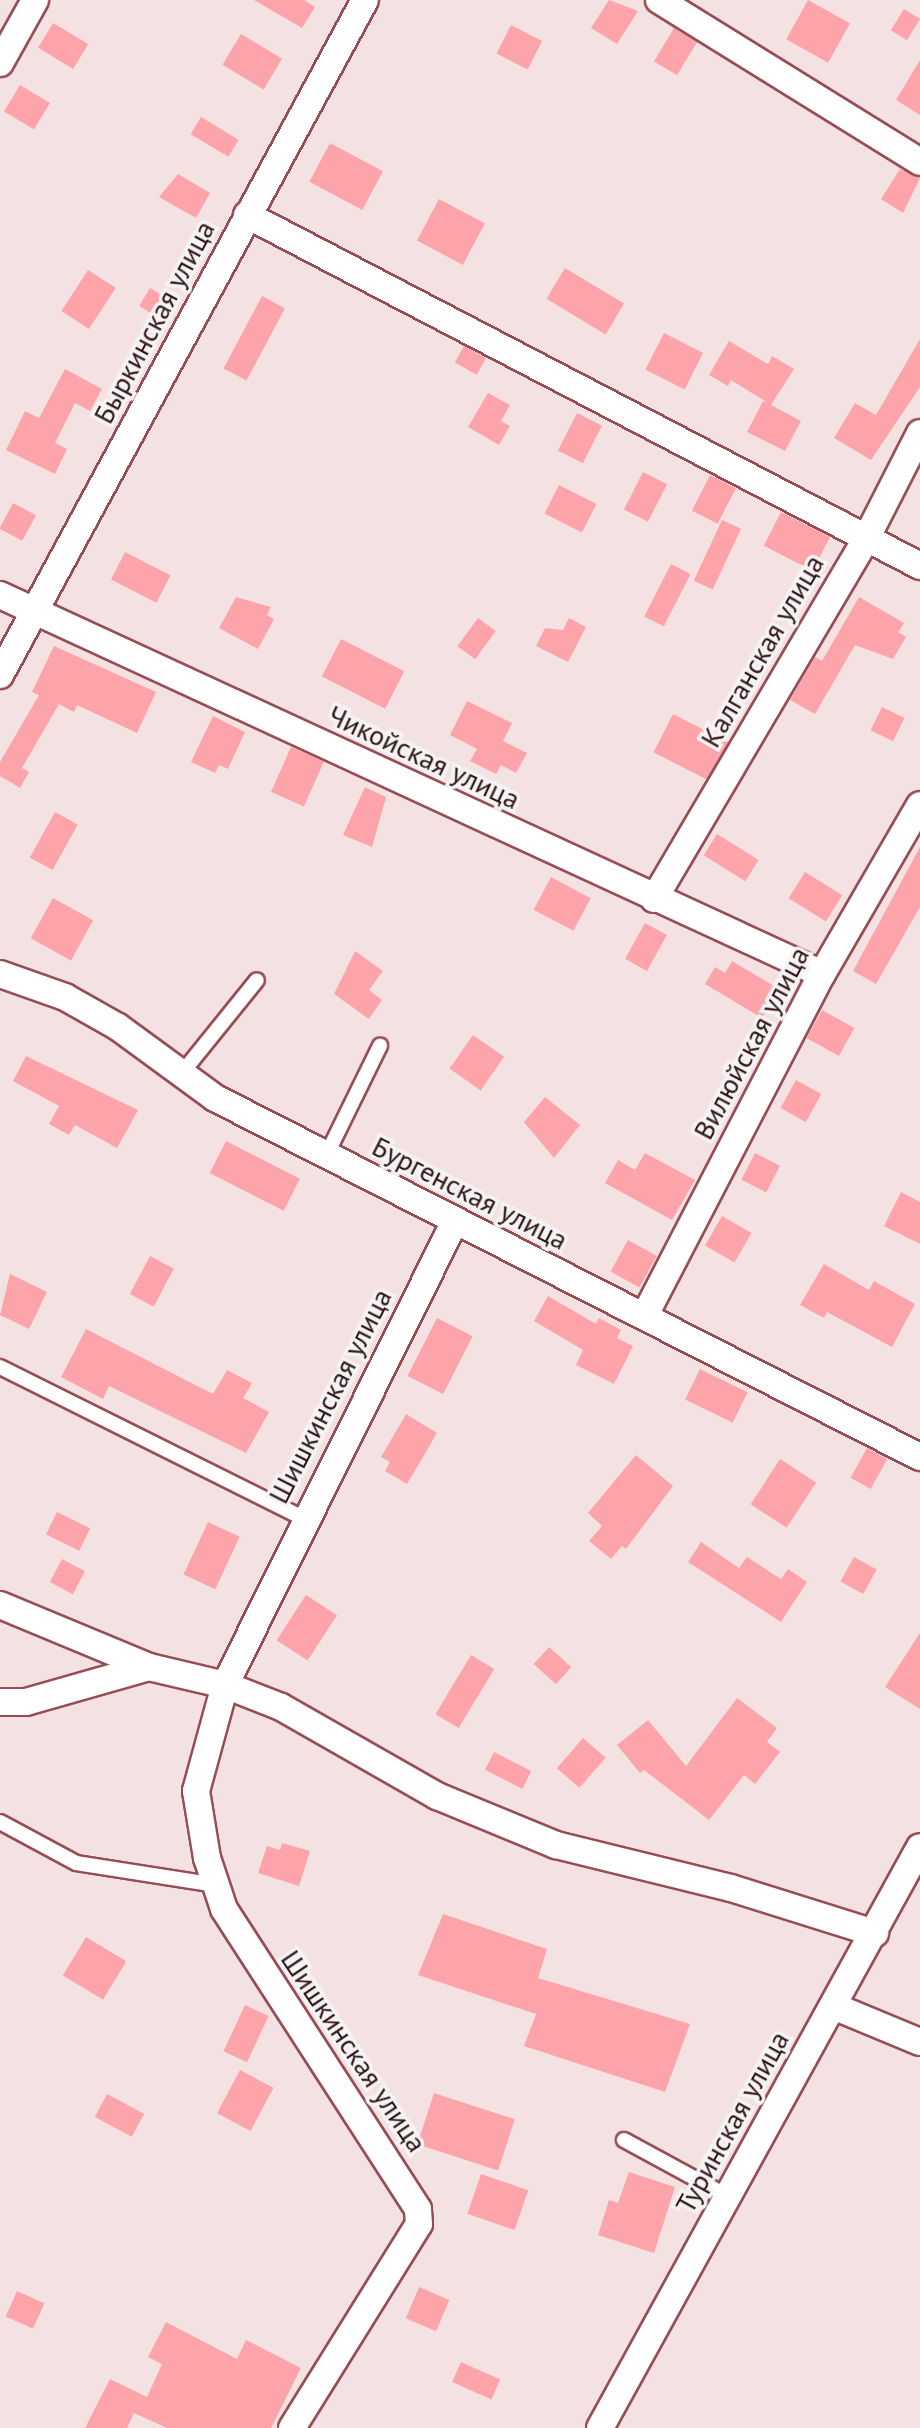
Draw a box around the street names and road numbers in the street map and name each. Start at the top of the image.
street label: Быркинская улица [86,215,222,429]
street label: Калганская улица [693,549,831,753]
street label: Чикойская улица [323,698,525,816]
street label: Вилюйская улица [686,941,816,1145]
street label: Бургенская улица [367,1129,573,1257]
street label: Шишкинская улица [261,1283,399,1509]
street label: Шишкинская улица [274,1944,434,2158]
street label: Туринская улица [668,2025,796,2219]

